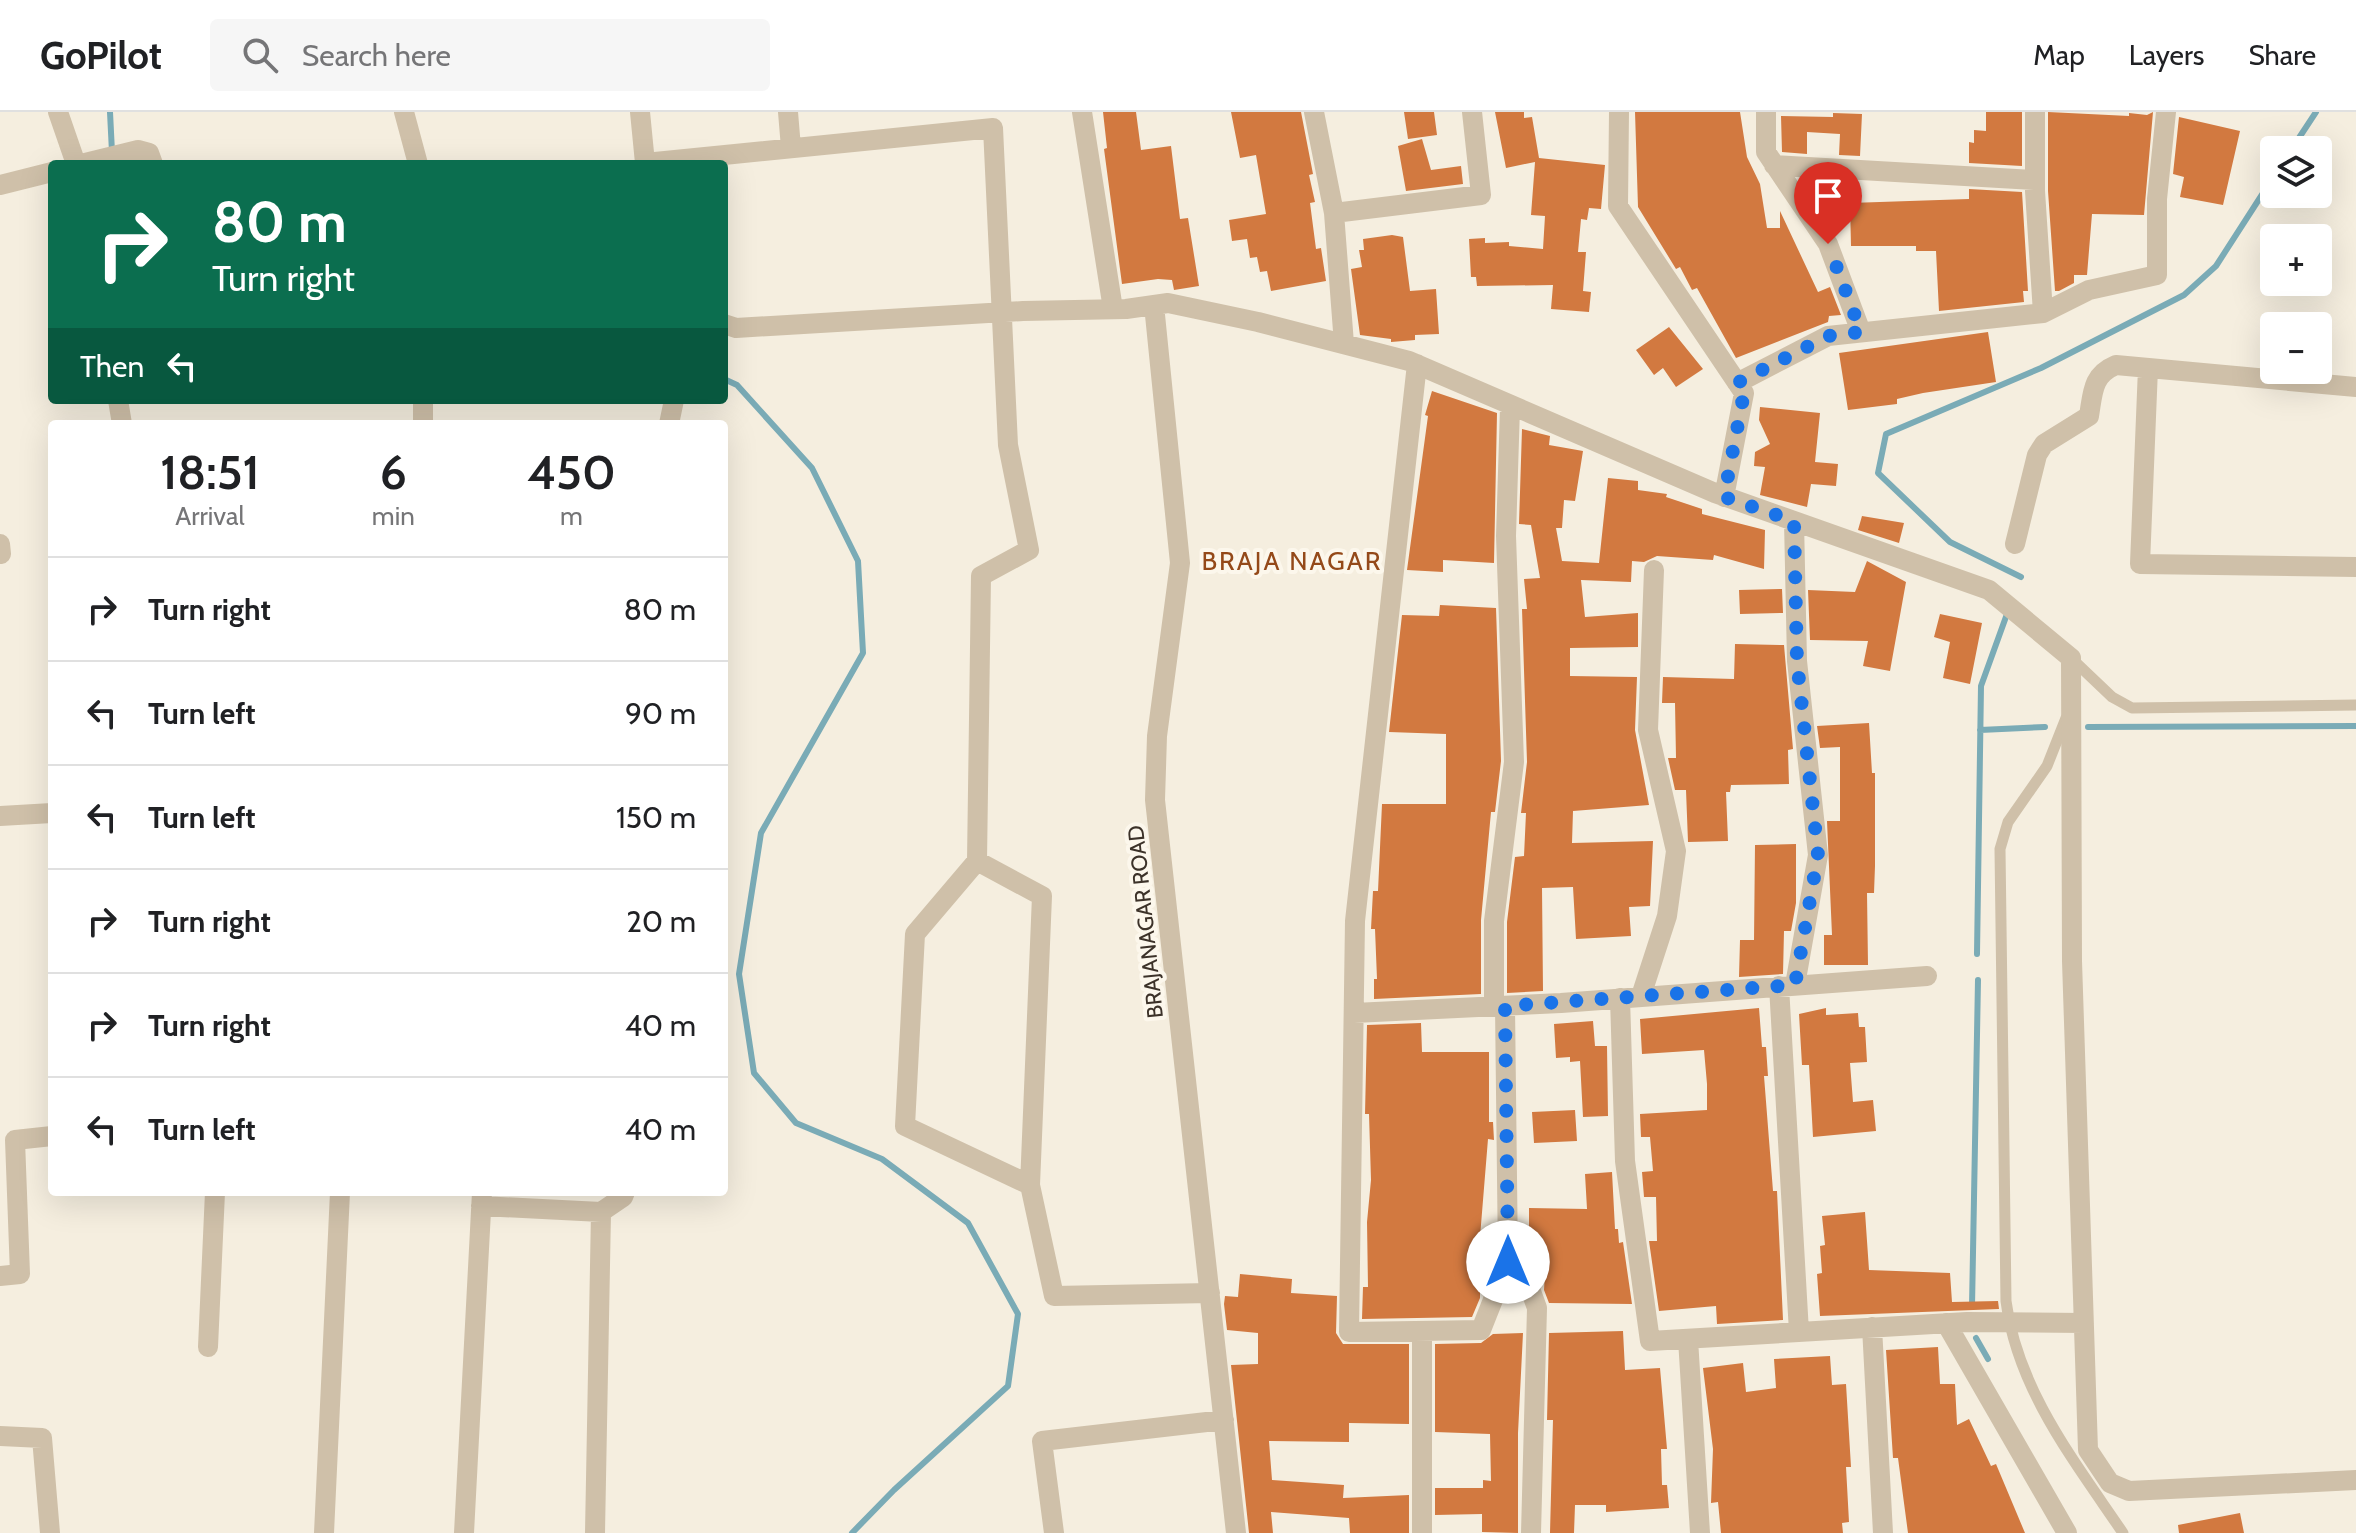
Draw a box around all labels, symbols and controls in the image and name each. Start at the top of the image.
search box [210,19,770,91]
text: GoPilot [40,32,162,79]
icon: search [238,33,282,77]
text: Search here [302,37,451,74]
text: Map [2033,38,2085,72]
text: Layers [2129,38,2204,72]
text: Share [2248,38,2316,72]
map controls [2260,136,2332,384]
button: layers [2260,136,2332,208]
pin [1794,162,1862,244]
icon: arrive [1806,174,1850,218]
text: 80 m [212,188,347,256]
icon: right [80,192,184,296]
button: + [2260,224,2332,296]
text: Turn right [212,256,355,300]
button: − [2260,312,2332,384]
icon: left [160,344,204,388]
text: Then [80,348,144,385]
text: 18:51 [160,443,260,501]
text: 6 [380,443,407,501]
text: 450 [527,443,616,501]
text: Arrival [175,500,245,532]
text: min [372,500,415,532]
text: m [560,500,583,532]
district label: BRAJA NAGAR [1202,545,1382,577]
icon: right [80,587,124,631]
text: Turn right [148,591,271,628]
text: 80 m [624,591,696,628]
icon: left [80,691,124,735]
text: Turn left [148,695,256,732]
text: 90 m [625,695,696,732]
icon: left [80,795,124,839]
text: Turn left [148,799,256,836]
text: 150 m [616,799,696,836]
street label: BRAJANAGAR ROAD [1122,824,1169,1020]
icon: right [80,899,124,943]
text: Turn right [148,903,271,940]
text: 20 m [626,903,696,940]
icon: right [80,1003,124,1047]
text: Turn right [148,1007,271,1044]
text: 40 m [625,1007,696,1044]
icon: left [80,1107,124,1151]
text: Turn left [148,1111,256,1148]
text: 40 m [625,1111,696,1148]
position arrow [1466,1220,1550,1304]

